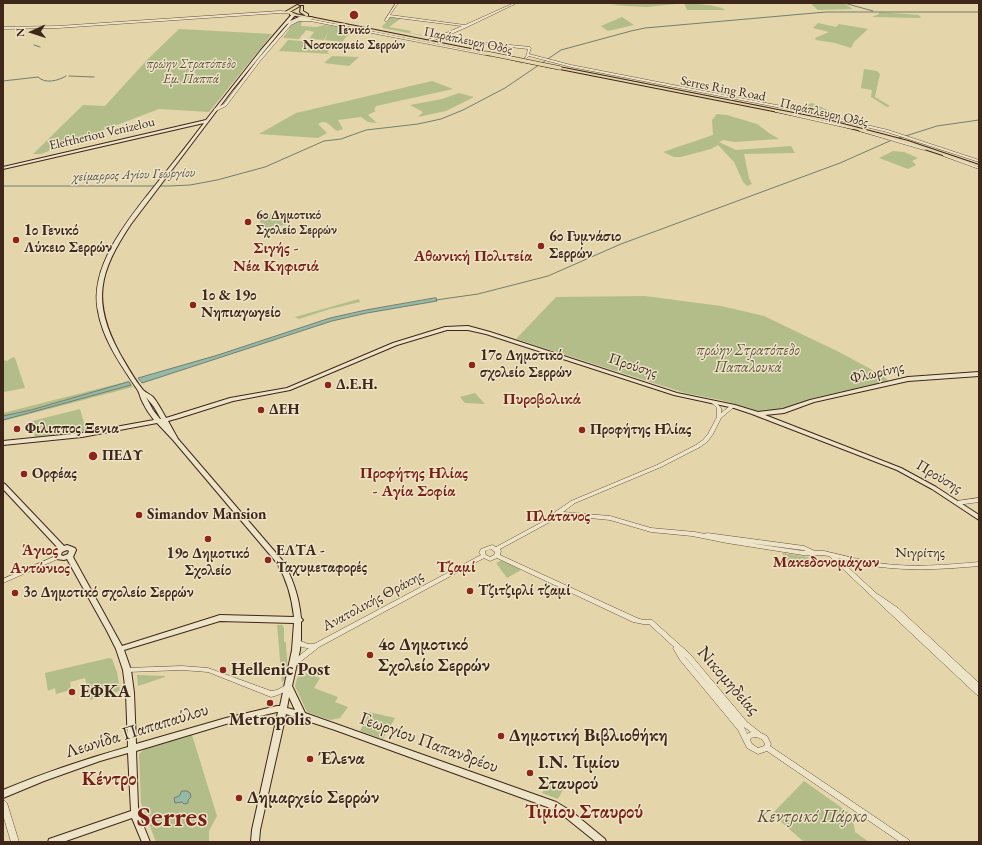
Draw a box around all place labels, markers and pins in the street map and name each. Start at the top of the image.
marker: Γενικό Νοσοκομείο Σερρών [348,9,360,21]
place label: Γενικό Νοσοκομείο Σερρών [303,22,405,53]
place label: 6ο Δημοτικό Σχολείο Σερρών [256,207,337,238]
marker: 6ο Δημοτικό Σχολείο Σερρών [243,217,253,227]
place label: 1ο Γενικό Λύκειο Σερρών [24,222,112,257]
place label: 6ο Γυμνάσιο Σερρών [549,228,621,263]
marker: 1ο Γενικό Λύκειο Σερρών [11,235,21,245]
marker: 6ο Γυμνάσιο Σερρών [536,241,546,251]
place label: 1ο & 19ο Νηπιαγωγείο [201,287,281,322]
marker: 1ο & 19ο Νηπιαγωγείο [188,300,198,310]
place label: 17ο Δημοτικό σχολείο Σερρών [480,347,572,382]
marker: 17ο Δημοτικό σχολείο Σερρών [467,360,477,370]
place label: Δ.Ε.Η. [336,376,378,394]
marker: Δ.Ε.Η. [323,380,333,390]
place label: ΔΕΗ [269,401,299,419]
marker: ΔΕΗ [256,405,266,415]
place label: Φιλιππος Ξενια [25,420,119,438]
place label: Προφήτης Ηλίας [590,421,691,439]
marker: Φιλιππος Ξενια [12,424,22,434]
marker: Προφήτης Ηλίας [577,425,587,435]
place label: ΠΕΔΥ [102,447,143,465]
marker: ΠΕΔΥ [87,450,99,462]
place label: Ορφέας [32,465,77,483]
marker: Ορφέας [19,469,29,479]
place label: Simandov Mansion [147,506,267,524]
marker: Simandov Mansion [134,510,144,520]
marker: 19ο Δημοτικό Σχολείο [203,534,213,544]
place label: ΕΛΤΑ - Ταχυμεταφορές [276,542,367,577]
place label: 19ο Δημοτικό Σχολείο [166,545,250,580]
marker: ΕΛΤΑ - Ταχυμεταφορές [263,555,273,565]
place label: Τζιτζιρλί τζαμί [478,582,570,600]
place label: 3ο Δημοτικό σχολείο Σερρών [23,584,193,602]
marker: Τζιτζιρλί τζαμί [465,586,475,596]
marker: 3ο Δημοτικό σχολείο Σερρών [10,588,20,598]
place label: 4ο Δημοτικό Σχολείο Σερρών [378,634,490,676]
marker: 4ο Δημοτικό Σχολείο Σερρών [365,650,375,660]
place label: Hellenic Post [231,659,330,681]
marker: Hellenic Post [218,665,228,675]
place label: ΕΦΚΑ [80,681,130,703]
marker: ΕΦΚΑ [67,687,77,697]
marker: Metropolis [265,698,275,708]
place label: Metropolis [229,709,311,731]
place label: Δημοτική Βιβλιοθήκη [509,725,668,747]
marker: Δημοτική Βιβλιοθήκη [496,731,506,741]
place label: Έλενα [318,748,365,770]
place label: Ι.Ν. Τιμίου Σταυρού [538,752,620,794]
marker: Έλενα [305,754,315,764]
marker: Ι.Ν. Τιμίου Σταυρού [525,768,535,778]
place label: Δημαρχείο Σερρών [247,787,379,809]
marker: Δημαρχείο Σερρών [234,793,244,803]

